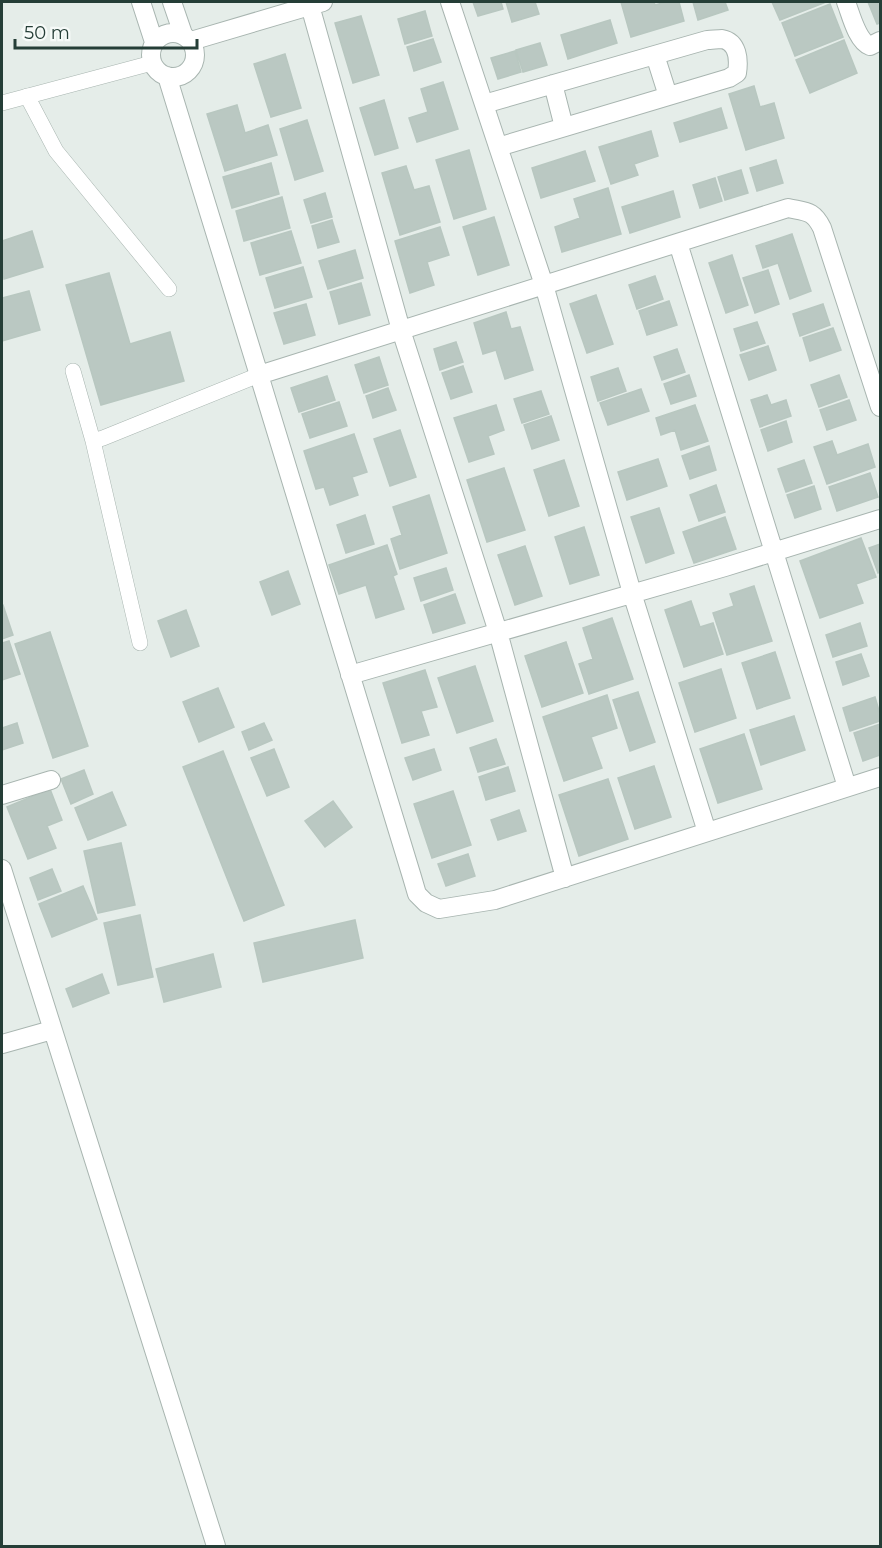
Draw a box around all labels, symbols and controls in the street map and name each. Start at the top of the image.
scale bar [15,12,196,50]
text: 50 m [24,22,70,44]

